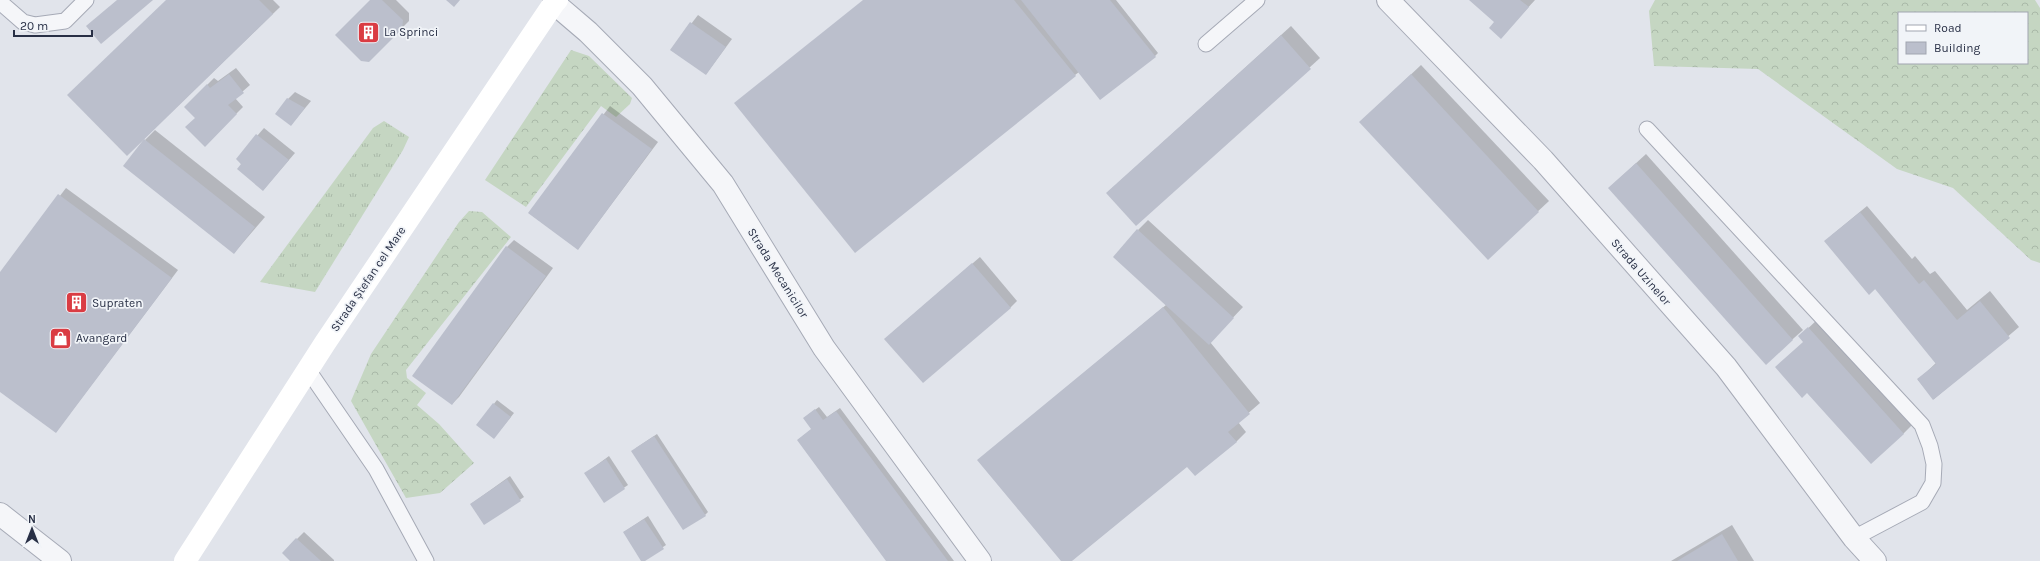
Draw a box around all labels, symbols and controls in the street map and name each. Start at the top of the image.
scale bar [14,12,92,38]
legend [1898,12,2028,64]
text: 20 m [20,19,48,33]
building icon: La Sprinci [356,19,382,45]
text: Road [1934,21,1962,35]
place label: La Sprinci [384,25,438,39]
text: Building [1934,41,1981,55]
street label: Strada Ștefan cel Mare [328,224,408,334]
street label: Strada Mecanicilor [745,226,812,321]
street label: Strada Uzinelor [1608,236,1674,309]
building icon: Supraten [63,290,89,316]
place label: Supraten [92,296,142,310]
shop icon: Avangard [47,325,73,351]
place label: Avangard [76,331,127,345]
north arrow [12,509,52,549]
text: N [28,513,36,526]

